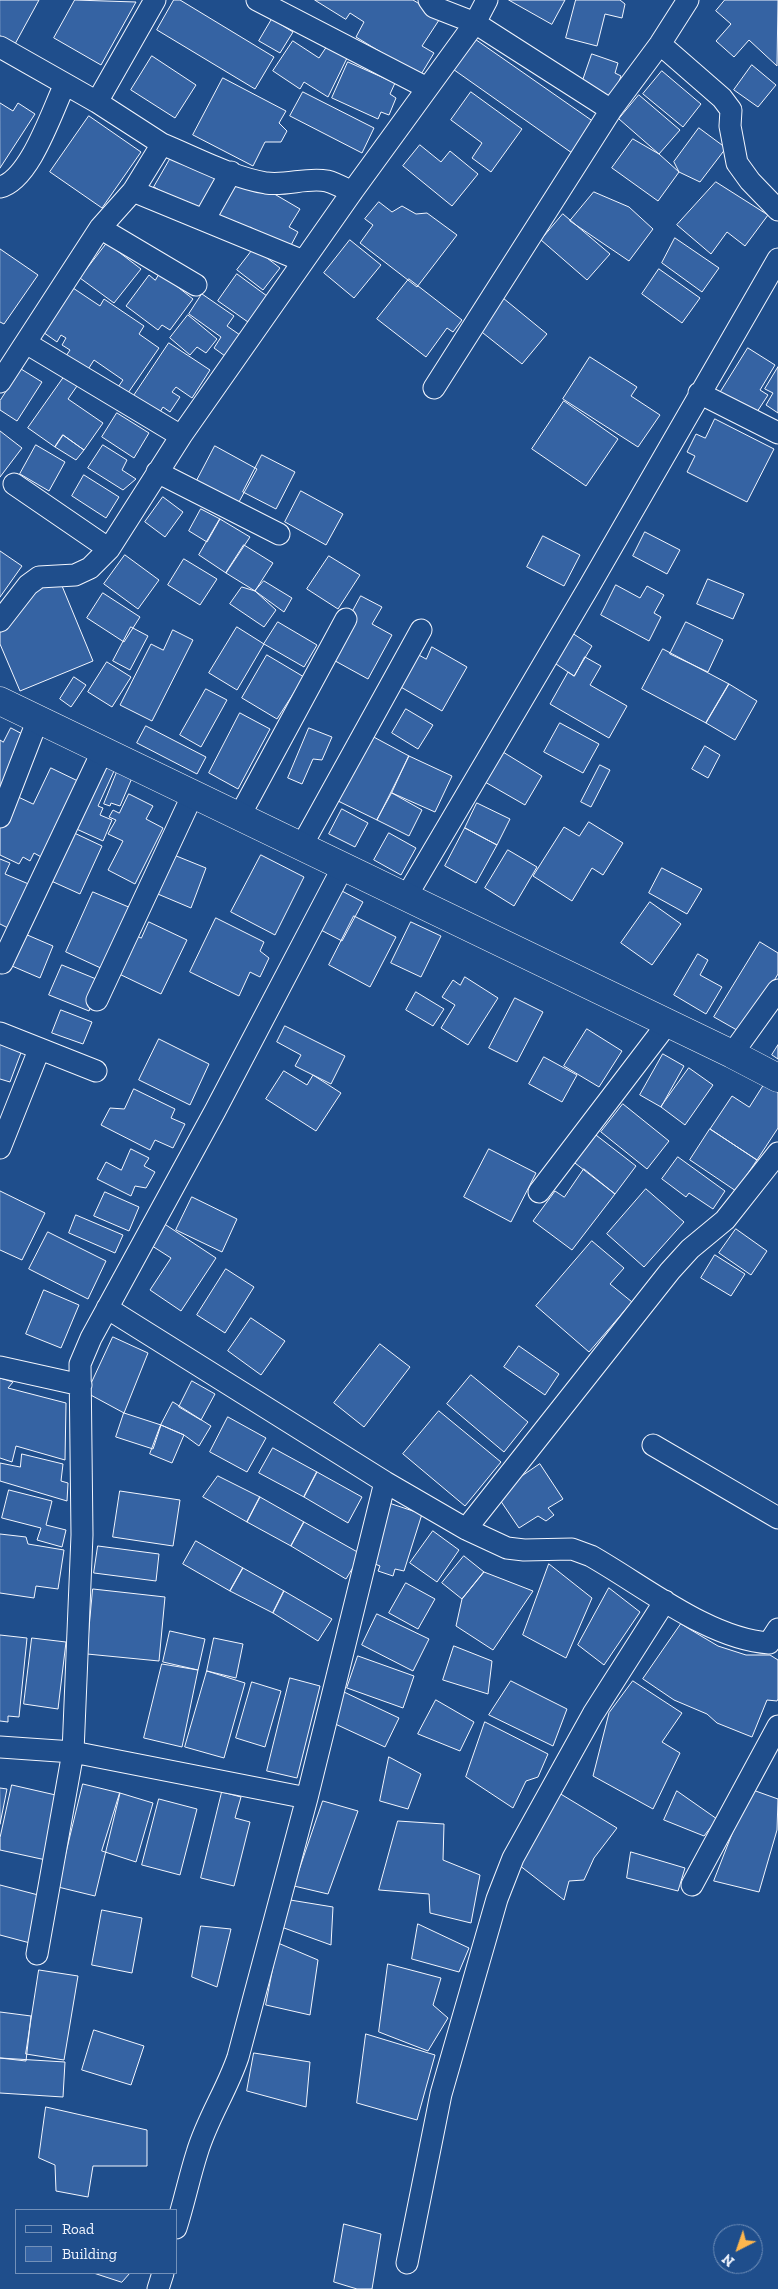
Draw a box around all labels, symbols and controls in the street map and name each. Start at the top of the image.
legend [15,2209,178,2274]
text: Road [62,2220,94,2238]
north arrow [713,2224,763,2274]
text: Building [62,2245,117,2263]
text: N [719,2250,738,2270]

